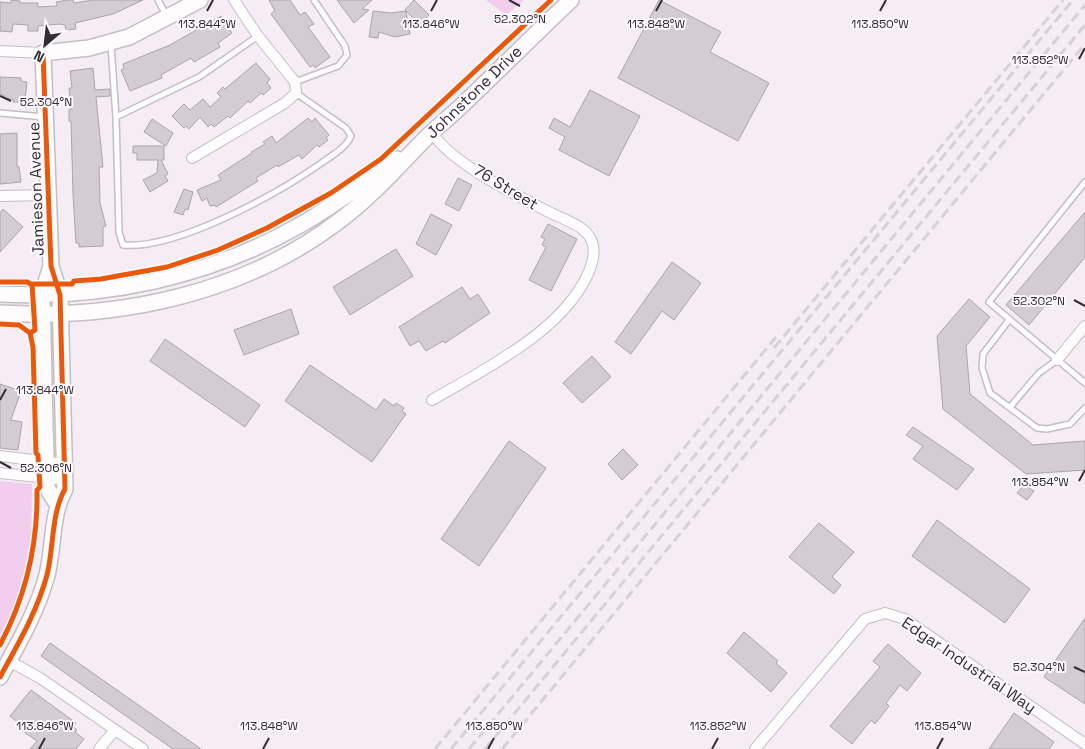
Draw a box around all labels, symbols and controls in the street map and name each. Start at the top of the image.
text: 52.302°N [494,11,546,27]
text: 113.844°W [178,16,236,32]
text: 113.846°W [402,16,460,32]
text: 113.848°W [627,16,685,32]
text: 113.850°W [851,16,909,32]
north arrow [20,20,70,70]
street label: Johnstone Drive [422,41,526,143]
text: N [31,46,47,67]
text: 113.852°W [1011,52,1069,68]
text: 52.304°N [20,94,72,110]
street label: Jamieson Avenue [23,122,49,256]
street label: 76 Street [470,160,542,214]
text: 52.302°N [1013,293,1065,309]
text: 113.844°W [16,382,74,398]
text: 52.306°N [20,460,72,476]
text: 113.854°W [1011,474,1069,490]
street label: Edgar Industrial Way [898,612,1040,718]
text: 52.304°N [1013,659,1065,675]
text: 113.846°W [16,718,74,734]
text: 113.848°W [240,718,298,734]
text: 113.850°W [465,718,523,734]
text: 113.852°W [689,718,747,734]
text: 113.854°W [914,718,972,734]

